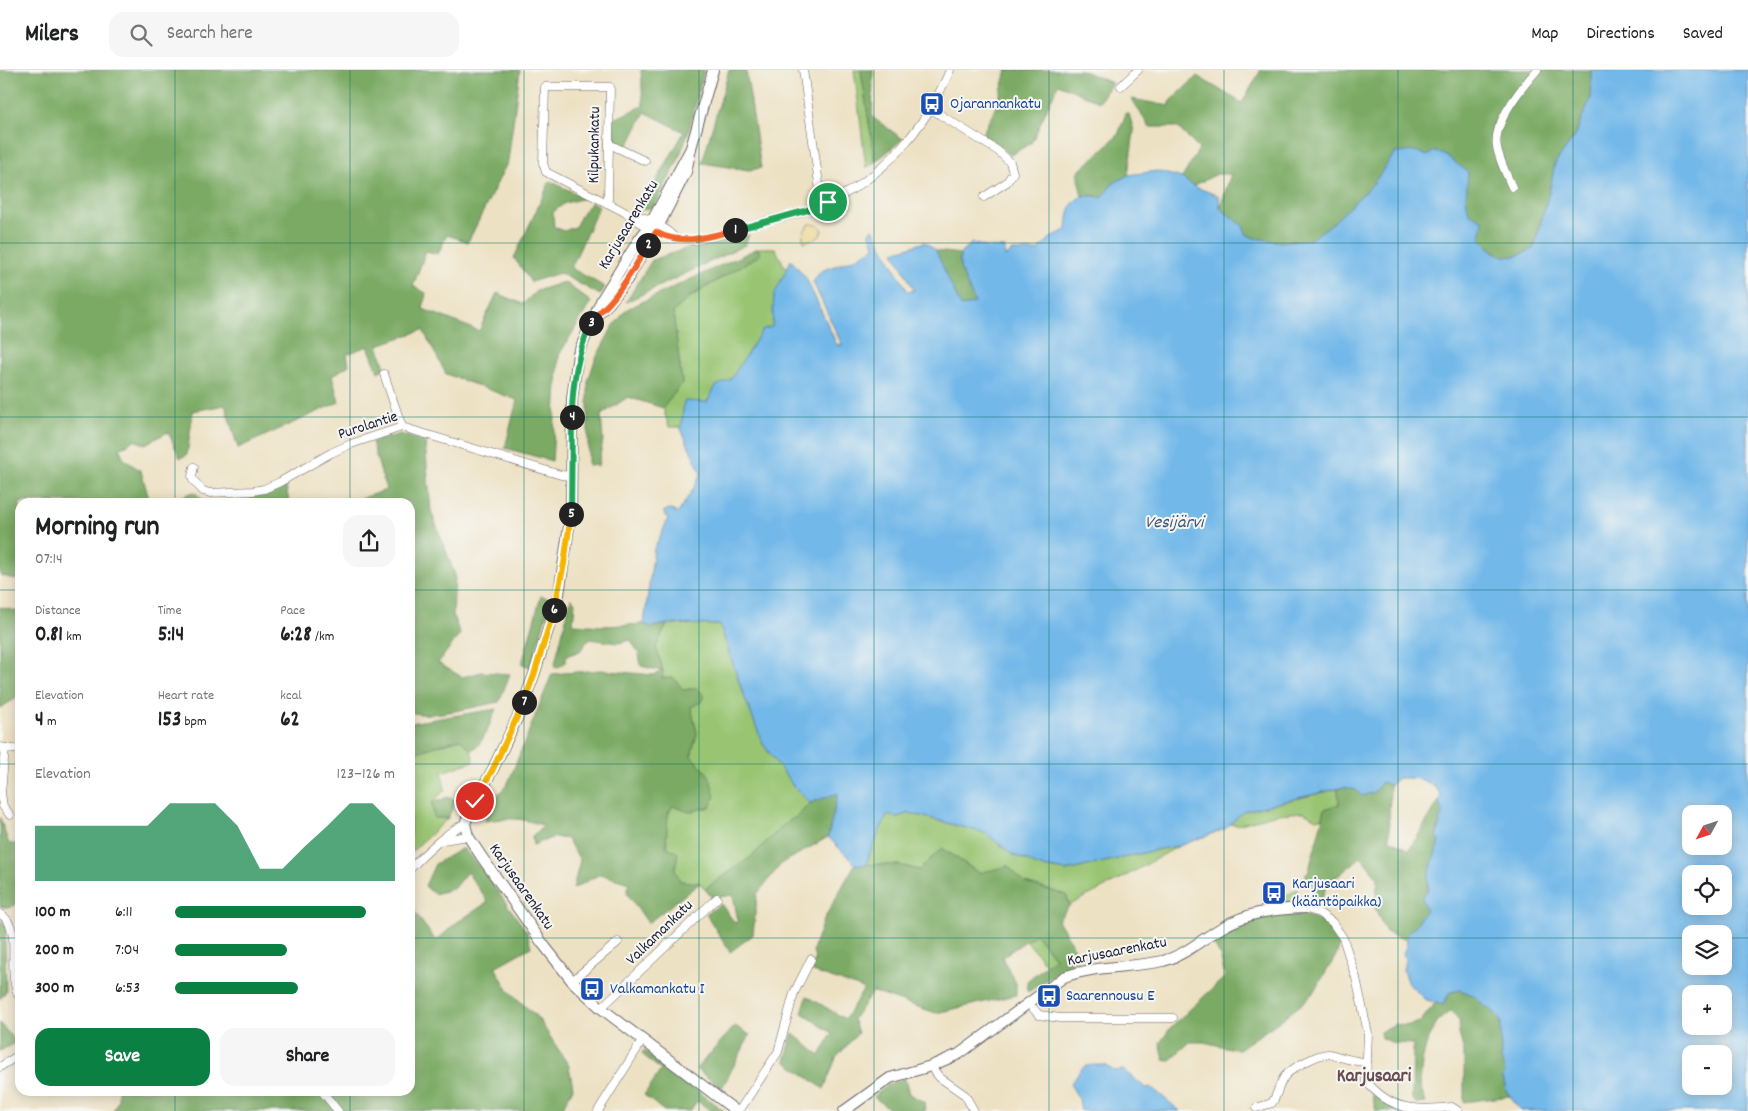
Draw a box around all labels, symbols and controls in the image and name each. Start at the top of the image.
search box [109,12,459,57]
text: Milers [25,18,79,52]
icon: search [127,21,155,49]
text: Search here [167,21,253,48]
text: Map [1531,22,1558,47]
text: Directions [1586,22,1655,47]
text: Saved [1683,22,1723,47]
bus stop icon: Ojarannankatu [919,91,945,117]
place label: Ojarannankatu [950,93,1041,116]
street label: Kilpukankatu [583,106,607,184]
street label: Karjusaarenkatu [593,176,665,274]
pin [807,181,849,223]
icon: arrive [814,188,842,216]
pin: 1 [722,218,748,242]
text: 1 [734,220,737,240]
pin: 2 [636,232,660,258]
text: 2 [645,235,652,255]
pin: 3 [578,310,604,336]
text: 3 [588,313,595,333]
pin: 4 [560,404,584,430]
street label: Purolantie [335,406,401,446]
text: 4 [570,407,575,427]
pin: 5 [558,502,584,526]
text: 5 [568,504,575,524]
text: Morning run [35,509,159,549]
water label: Vesijärvi [1145,511,1206,536]
button: share [343,515,395,567]
text: 07:14 [35,548,63,571]
pin: 6 [542,598,566,622]
text: 6 [551,600,558,620]
text: Distance [35,601,81,621]
text: Time [158,601,182,621]
text: Pace [280,601,305,621]
text: 0.81 [35,621,63,651]
text: 5:14 [158,621,184,651]
text: 6:28 [280,621,312,651]
text: km [63,627,82,647]
text: /km [312,627,334,647]
text: Elevation [35,686,84,706]
text: Heart rate [158,686,214,706]
text: kcal [280,686,302,706]
pin: 7 [512,690,536,714]
text: 7 [522,692,527,712]
text: 4 [35,706,44,736]
text: 153 [158,706,181,736]
text: 62 [280,706,300,736]
text: m [44,712,57,732]
text: bpm [181,712,207,732]
text: Elevation [35,763,91,786]
text: 123–126 m [336,763,395,786]
pin [454,780,496,822]
icon: check [461,787,489,815]
north arrow [1682,805,1732,855]
map controls [1682,805,1732,1095]
street label: Karjusaarenkatu [483,839,559,935]
button: locate [1682,865,1732,915]
place label: Karjusaari (kääntöpaikka) [1292,873,1381,914]
bus stop icon: Karjusaari (kääntöpaikka) [1261,880,1287,906]
street label: Valkamankatu [621,895,699,971]
text: 100 m [35,901,71,924]
text: 6:11 [115,901,133,924]
button: layers [1682,925,1732,975]
street label: Karjusaarenkatu [1065,931,1169,973]
text: 200 m [35,939,74,962]
text: 7:04 [115,939,139,962]
bus stop icon: Valkamankatu I [579,976,605,1002]
text: 300 m [35,977,74,1000]
text: 6:53 [115,977,140,1000]
place label: Valkamankatu I [610,978,704,1001]
bus stop icon: Saarennousu E [1036,983,1062,1009]
place label: Saarennousu E [1066,985,1155,1008]
button: + [1682,985,1732,1035]
button: Save [35,1028,210,1086]
button: Share [220,1028,395,1086]
button: − [1682,1045,1732,1095]
district label: Karjusaari [1337,1064,1412,1091]

